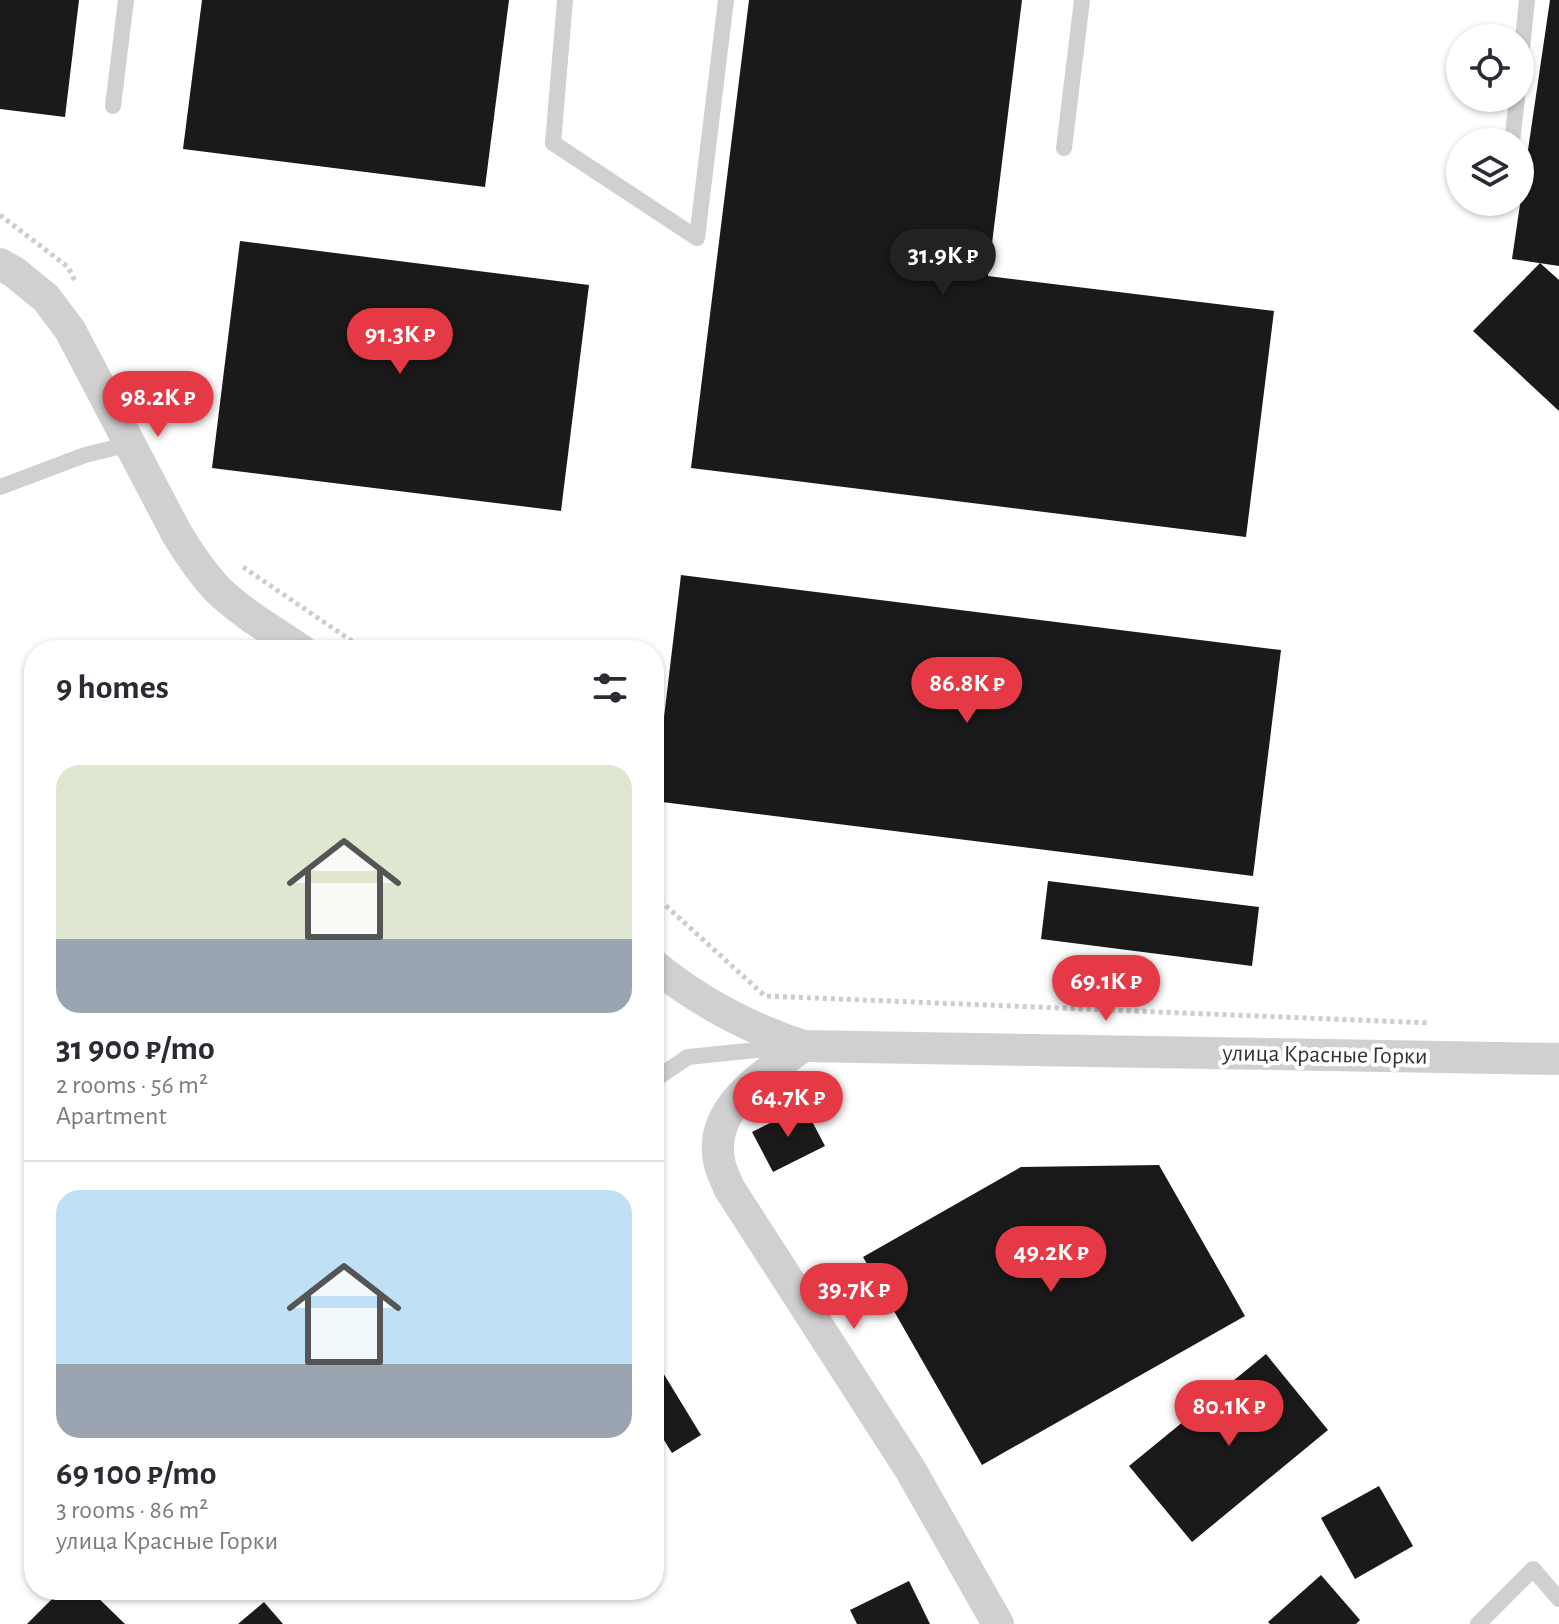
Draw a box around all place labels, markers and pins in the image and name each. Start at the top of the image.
pin: 31.9K ₽ [869,229,1017,297]
pin: 91.3K ₽ [326,308,474,376]
pin: 98.2K ₽ [84,371,232,439]
pin: 86.8K ₽ [893,657,1041,725]
pin: 69.1K ₽ [1032,955,1180,1023]
pin: 64.7K ₽ [714,1071,862,1139]
pin: 49.2K ₽ [977,1226,1125,1294]
pin: 39.7K ₽ [780,1263,928,1331]
pin: 80.1K ₽ [1155,1380,1303,1448]

